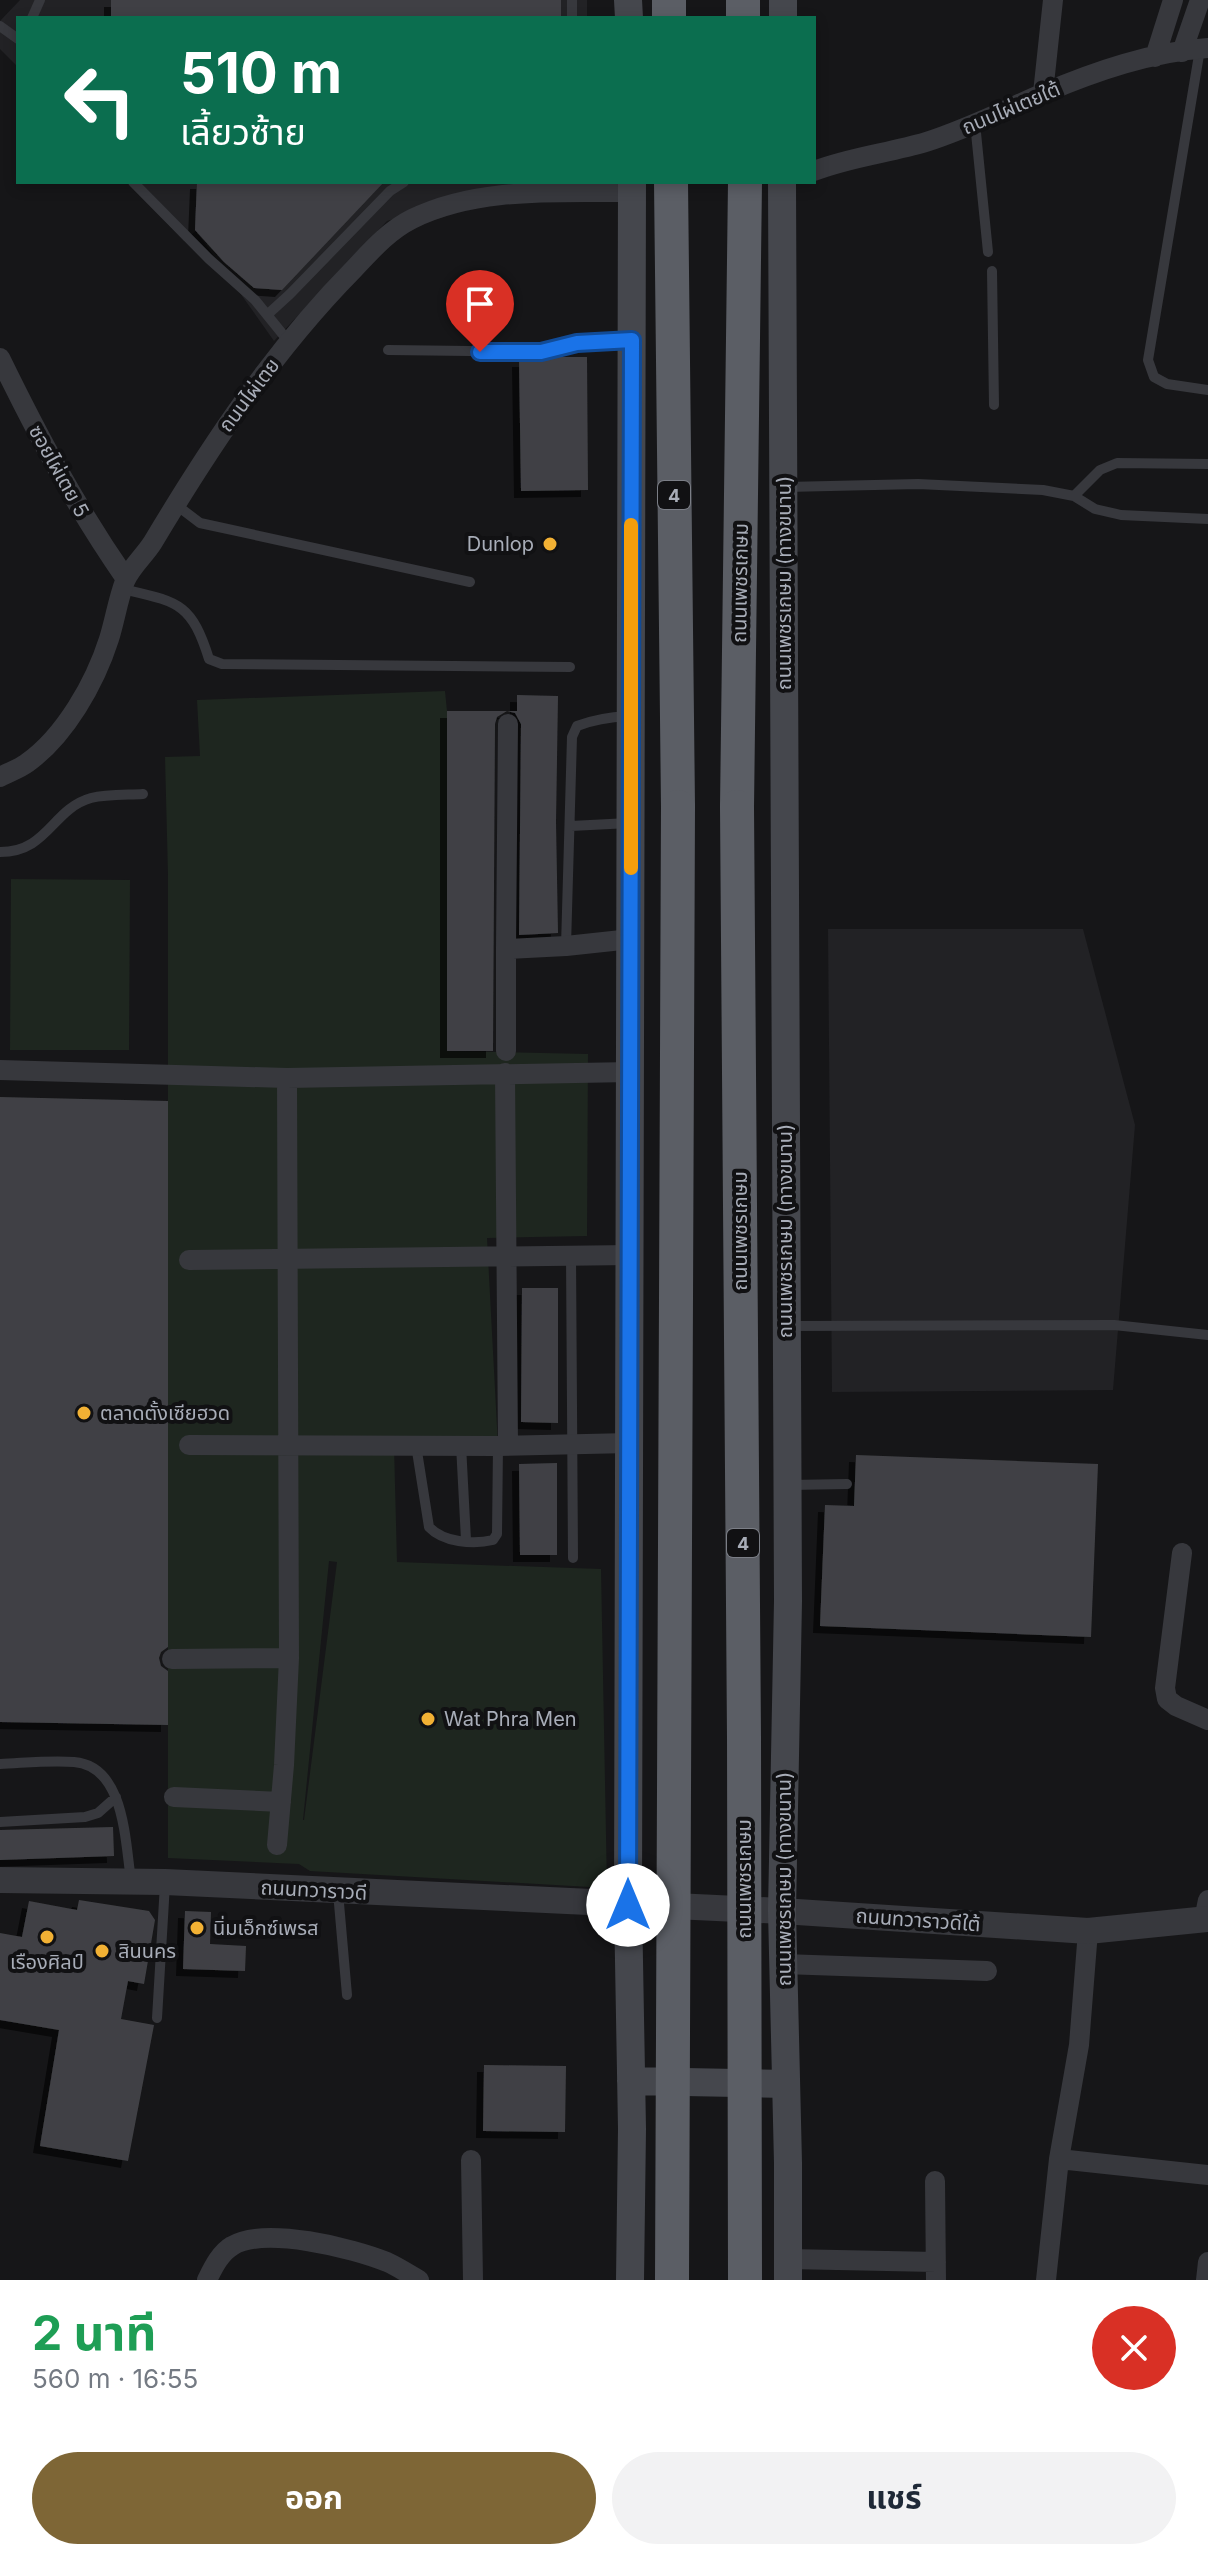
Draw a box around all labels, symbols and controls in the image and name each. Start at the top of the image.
text: 510 m [180,39,342,107]
icon: left [48,48,152,152]
street label: ถนนไผ่เตยใต้ [958,77,1064,139]
text: เลี้ยวซ้าย [180,110,306,154]
pin [446,270,514,352]
icon: arrive [458,282,502,326]
street label: ถนนไผ่เตย [214,353,284,437]
street label: ซอยไผ่เตย 5 [24,421,94,521]
street label: ถนนเพชรเกษม (ทางขนาน) [772,476,796,690]
road number: 4 [658,481,690,509]
street label: ถนนเพชรเกษม [727,523,753,643]
place label: Dunlop [467,532,534,556]
marker: Dunlop [541,535,559,553]
street label: ถนนเพชรเกษม (ทางขนาน) [773,1124,797,1338]
street label: ถนนเพชรเกษม [728,1171,752,1291]
place label: ตลาดตั้งเซียฮวด [100,1400,230,1425]
marker: ตลาดตั้งเซียฮวด [75,1404,93,1422]
road number: 4 [727,1529,759,1557]
place label: Wat Phra Men [444,1707,577,1731]
marker: Wat Phra Men [419,1710,437,1728]
street label: ถนนเพชรเกษม (ทางขนาน) [772,1772,796,1986]
street label: ถนนเพชรเกษม [732,1819,756,1939]
position arrow [586,1863,670,1947]
street label: ถนนทวาราวดี [260,1875,368,1905]
street label: ถนนทวาราวดีใต้ [855,1904,981,1936]
place label: นิ่มเอ็กซ์เพรส [213,1915,318,1940]
marker: นิ่มเอ็กซ์เพรส [188,1919,206,1937]
marker: เรืองศิลป์ [38,1928,56,1946]
place label: สินนคร [118,1939,176,1963]
marker: สินนคร [93,1942,111,1960]
place label: เรืองศิลป์ [10,1950,84,1974]
text: 2 นาที [32,2303,156,2362]
button: close [1092,2306,1176,2390]
text: 560 m · 16:55 [32,2363,198,2394]
button: ออก [32,2452,596,2544]
button: แชร์ [612,2452,1176,2544]

